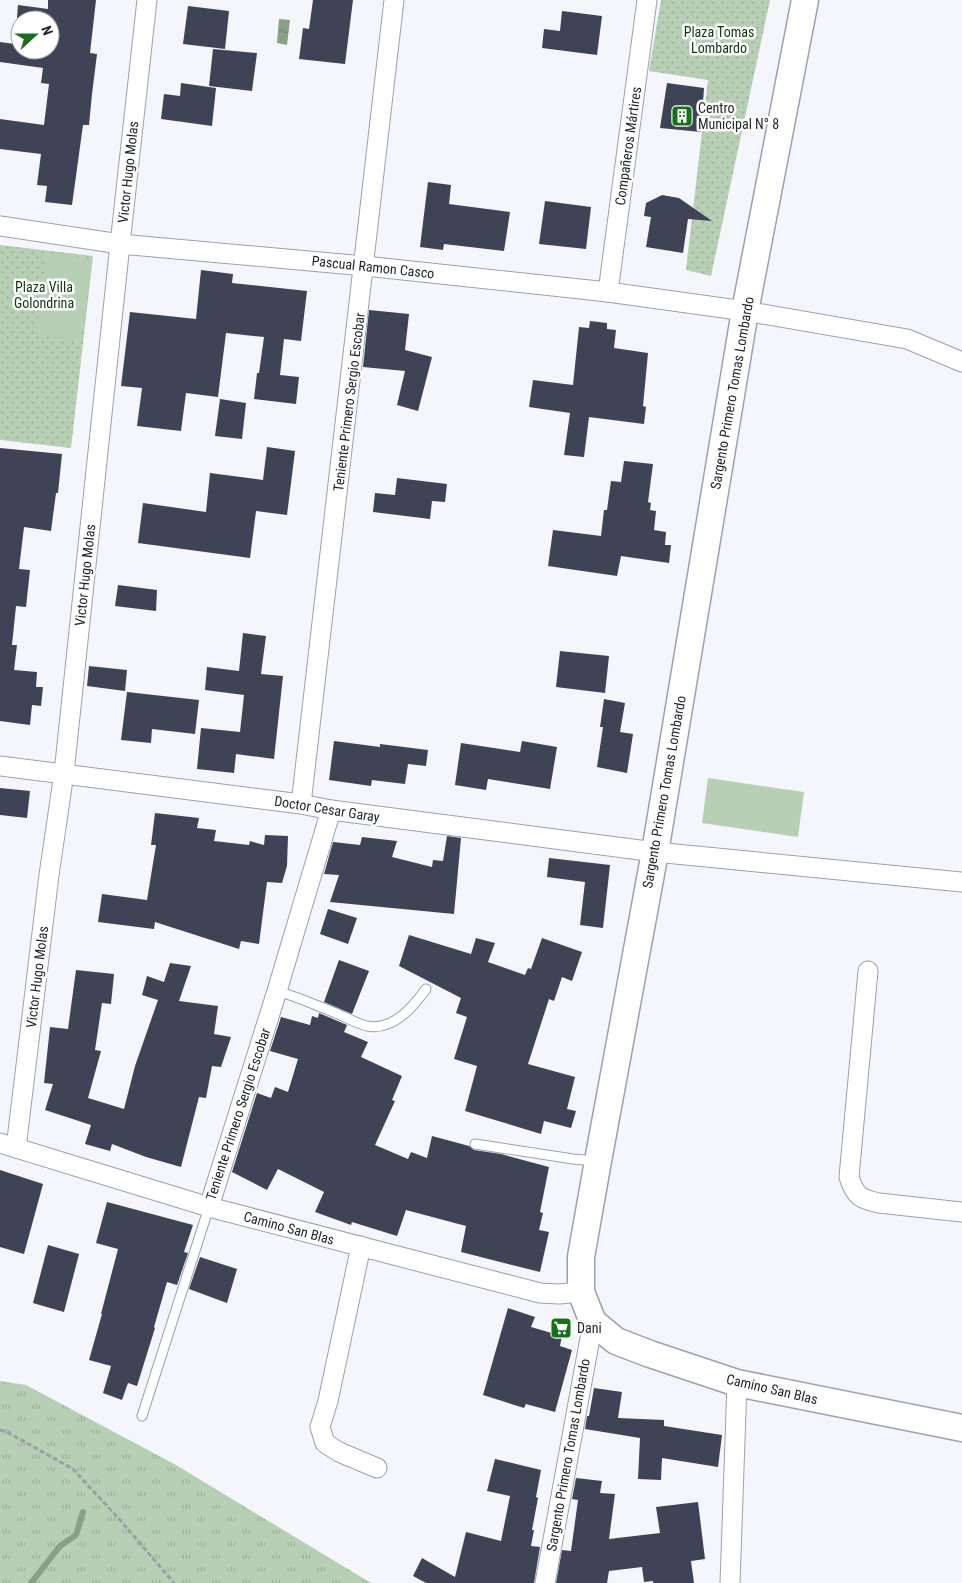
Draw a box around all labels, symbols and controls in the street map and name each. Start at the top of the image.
north arrow [10,10,60,60]
text: N [38,23,56,37]
park label: Plaza Tomas Lombardo [684,24,754,56]
street label: Compañeros Mártires [612,86,644,206]
place label: Centro Municipal N° 8 [698,100,779,132]
building icon: Centro Municipal N° 8 [670,104,694,128]
street label: Victor Hugo Molas [115,120,141,224]
street label: Pascual Ramon Casco [311,253,435,281]
park label: Plaza Villa Golondrina [14,279,74,311]
street label: Sargento Primero Tomas Lombardo [707,295,757,491]
street label: Teniente Primero Sergio Escobar [330,312,368,492]
street label: Victor Hugo Molas [72,523,98,627]
street label: Sargento Primero Tomas Lombardo [639,694,689,890]
street label: Doctor Cesar Garay [273,793,381,825]
street label: Victor Hugo Molas [23,925,51,1029]
street label: Teniente Primero Sergio Escobar [203,1026,273,1202]
street label: Camino San Blas [242,1208,336,1248]
supermarket icon: Dani [549,1316,573,1340]
place label: Dani [577,1320,602,1336]
street label: Sargento Primero Tomas Lombardo [543,1357,593,1553]
street label: Camino San Blas [725,1371,819,1407]

